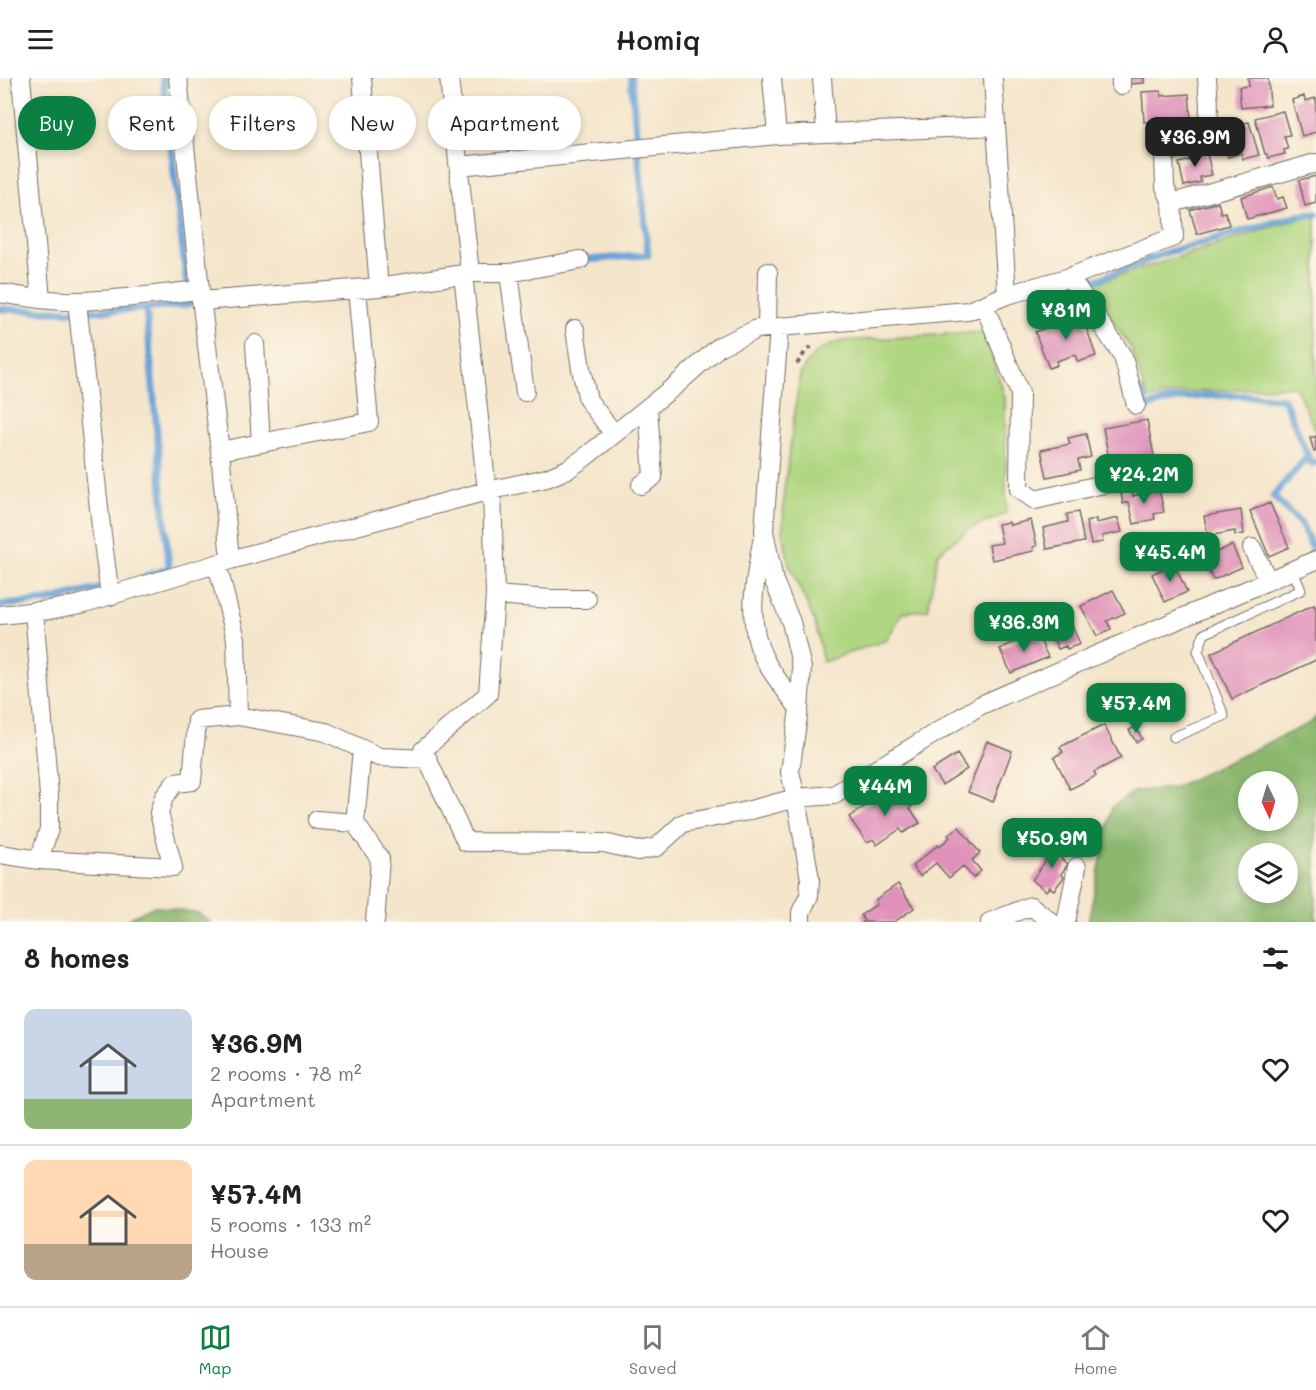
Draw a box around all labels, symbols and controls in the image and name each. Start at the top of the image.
text: Homiq [616,22,700,57]
icon: menu [24,23,57,56]
icon: person [1259,23,1292,56]
chip: Buy [18,96,96,150]
chip: Rent [108,96,197,150]
chip: Filters [209,96,317,150]
chip: New [329,96,416,150]
chip: Apartment [428,96,581,150]
pin: ¥36.9M [1146,117,1244,168]
text: ¥36.9M [1159,123,1231,149]
pin: ¥81M [1030,290,1102,341]
text: ¥81M [1041,296,1091,322]
pin: ¥24.2M [1095,454,1193,505]
text: ¥24.2M [1109,460,1179,486]
pin: ¥45.4M [1121,532,1219,583]
text: ¥45.4M [1134,538,1206,564]
pin: ¥36.3M [975,602,1073,653]
text: ¥36.3M [988,608,1060,634]
pin: ¥57.4M [1087,683,1185,734]
text: ¥57.4M [1101,689,1171,715]
pin: ¥44M [849,766,921,817]
north arrow [1238,771,1298,831]
map controls [1238,771,1298,903]
text: ¥44M [858,772,912,798]
pin: ¥50.9M [1003,818,1101,869]
text: ¥50.9M [1016,824,1088,850]
button: layers [1238,843,1298,903]
text: 8 homes [24,941,130,975]
icon: filters [1259,942,1292,975]
text: ¥36.9M [210,1026,303,1060]
icon: home [72,1033,144,1105]
icon: heart [1259,1053,1292,1086]
text: 2 rooms · 78 m² [210,1060,362,1086]
text: Apartment [210,1086,316,1112]
text: ¥57.4M [210,1177,302,1211]
icon: home [72,1184,144,1256]
icon: heart [1259,1204,1292,1237]
text: 5 rooms · 133 m² [210,1211,371,1237]
text: House [210,1237,269,1263]
tab: Map [199,1321,232,1378]
tab: Saved [629,1321,676,1378]
tab: Home [1074,1321,1117,1378]

